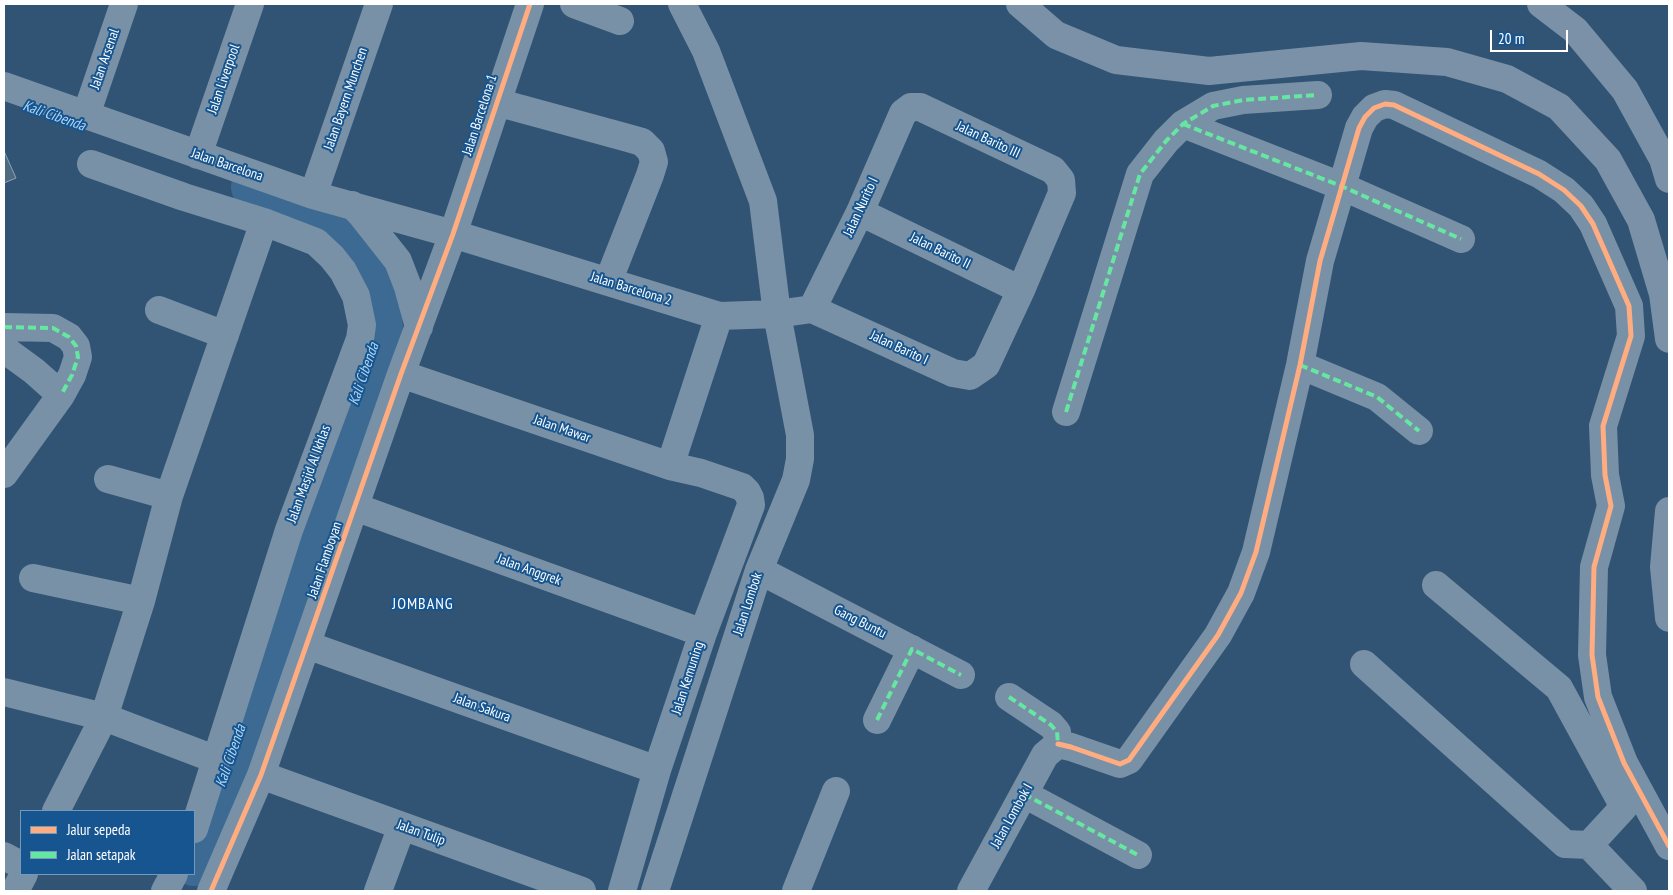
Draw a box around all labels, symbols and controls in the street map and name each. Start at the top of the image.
scale bar [1493,20,1570,52]
street label: Jalan Arsenal [87,27,123,91]
text: 20 m [1498,29,1524,48]
street label: Jalan Liverpool [204,42,244,116]
street label: Jalan Bayern Munchen [321,46,371,152]
street label: Jalan Barcelona 1 [459,73,501,157]
water label: Kali Cibenda [20,97,88,135]
street label: Jalan Barito III [953,118,1023,162]
street label: Jalan Barcelona [189,145,265,185]
street label: Jalan Nurito I [840,175,882,239]
street label: Jalan Barito II [907,229,973,273]
street label: Jalan Barcelona 2 [588,269,674,309]
street label: Jalan Barito I [867,327,931,369]
water label: Kali Cibenda [345,340,383,408]
street label: Jalan Mawar [531,411,593,447]
street label: Jalan Masjid Al Ikhlas [284,423,334,525]
street label: Jalan Flamboyan [304,520,346,600]
street label: Jalan Anggrek [495,551,563,589]
street label: Jalan Lombok [730,571,766,637]
district label: JOMBANG [391,594,455,614]
street label: Gang Buntu [831,602,889,642]
street label: Jalan Kemuning [668,639,708,717]
street label: Jalan Sakura [451,690,513,726]
water label: Kali Cibenda [212,722,250,790]
street label: Jalan Lombok I [987,781,1037,851]
legend [20,810,195,875]
street label: Jalan Tulip [394,816,448,850]
text: Jalur sepeda [67,820,130,839]
text: Jalan setapak [67,845,136,864]

